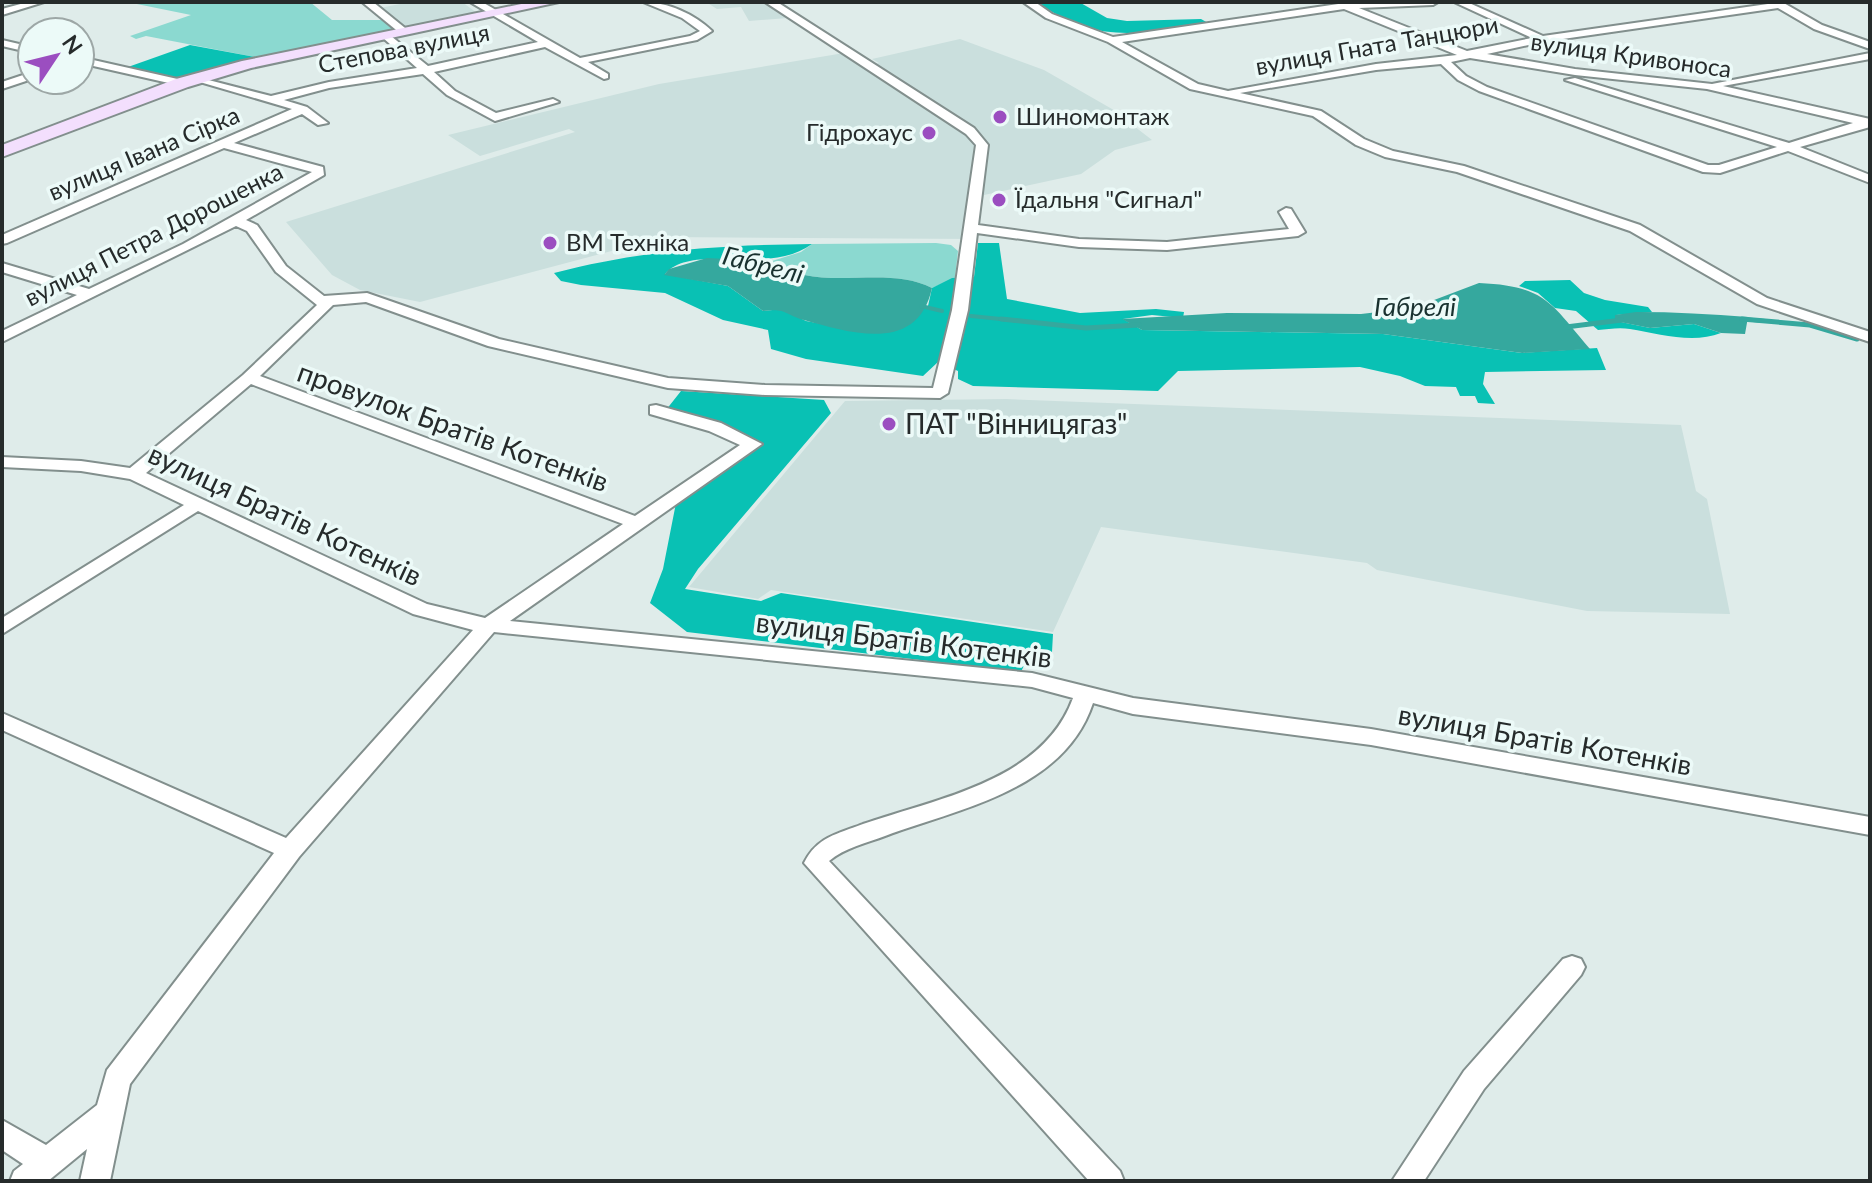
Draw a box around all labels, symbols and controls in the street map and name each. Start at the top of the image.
street label: вулиця Гната Танцюри [1253,9,1500,80]
north arrow [16,16,96,96]
street label: Степова вулиця [316,17,492,78]
street label: вулиця Кривоноса [1529,26,1733,83]
text: N [57,30,89,59]
street label: вулиця Івана Сірка [44,99,243,206]
place label: Шиномонтаж [1016,101,1170,130]
marker: Шиномонтаж [991,108,1009,126]
place label: Гідрохаус [806,117,913,146]
marker: Гідрохаус [920,124,938,142]
street label: вулиця Петра Дорошенка [19,156,287,311]
place label: Їдальня "Сигнал" [1014,184,1202,213]
marker: Їдальня "Сигнал" [990,191,1008,209]
place label: ВМ Техніка [566,227,689,256]
marker: ВМ Техніка [541,234,559,252]
water label: Габрелі [720,239,807,289]
water label: Габрелі [1374,290,1456,322]
street label: провулок Братів Котенків [293,354,613,498]
place label: ПАТ "Вінницягаз" [905,406,1127,440]
marker: ПАТ "Вінницягаз" [880,415,898,433]
street label: вулиця Братів Котенків [143,436,427,592]
street label: вулиця Братів Котенків [754,604,1054,674]
street label: вулиця Братів Котенків [1396,696,1695,782]

